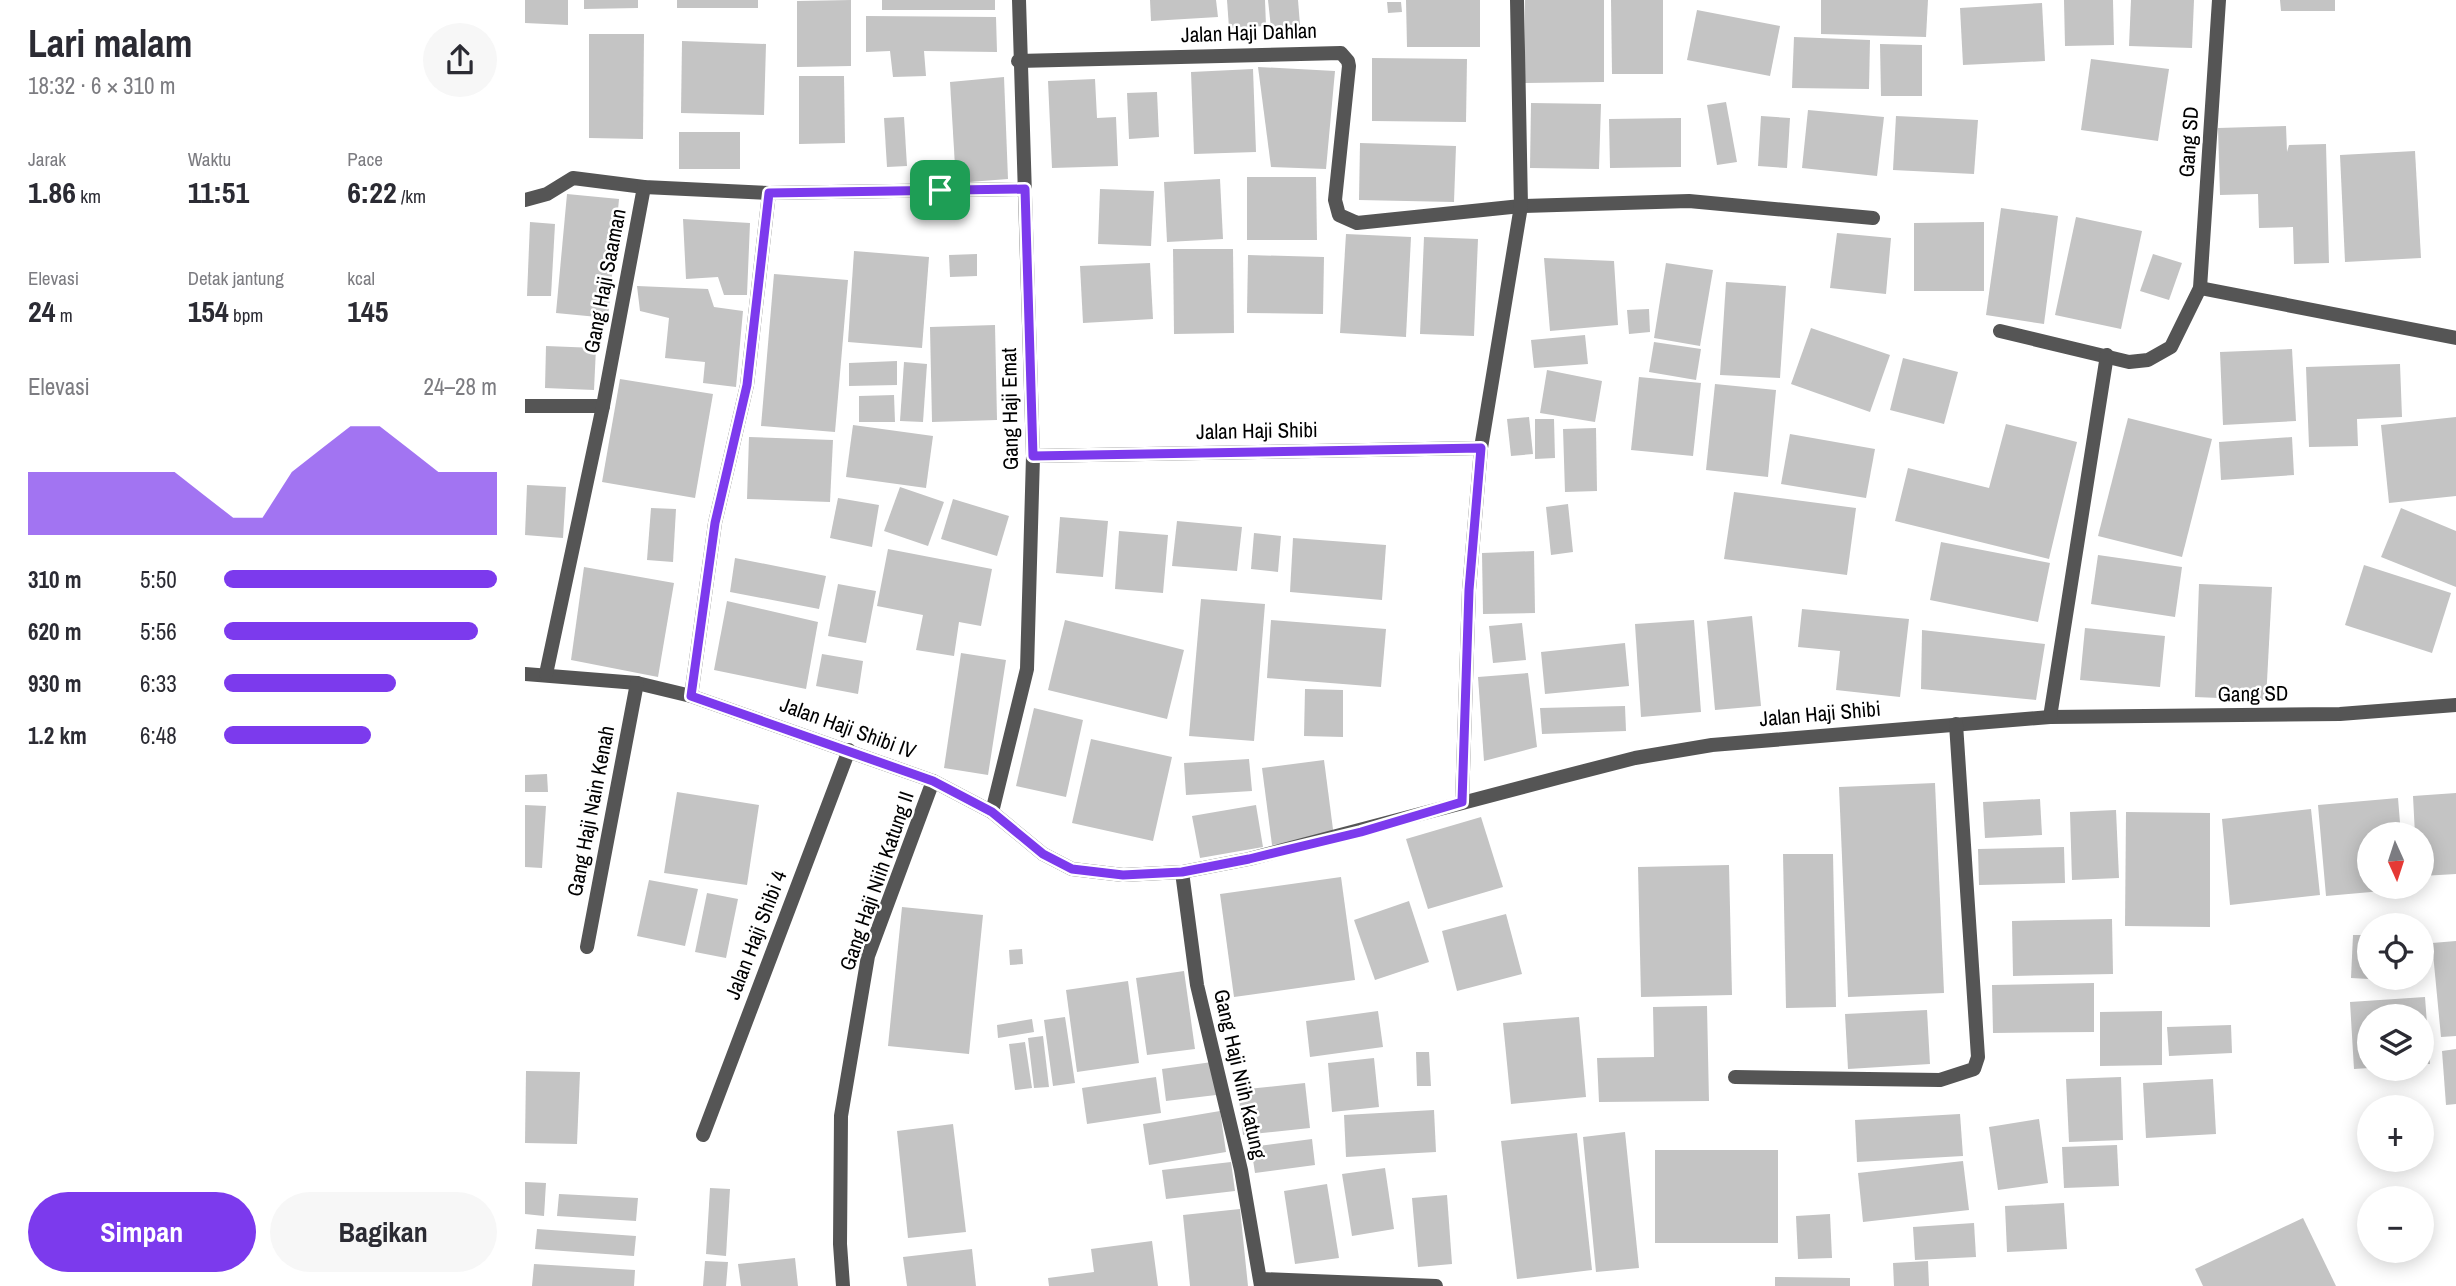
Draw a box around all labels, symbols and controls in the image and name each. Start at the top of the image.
street label: Jalan Haji Dahlan [1181,16,1317,49]
text: Lari malam [28,18,193,69]
button: share [423,23,497,97]
text: 18:32 · 6 × 310 m [28,70,175,101]
street label: Gang SD [2172,106,2205,178]
text: Jarak [28,146,66,172]
text: Waktu [188,146,231,172]
text: Pace [347,146,383,172]
pin [910,160,970,220]
icon: arrive [921,171,959,209]
text: 1.86 [28,172,76,212]
text: 11:51 [188,172,249,212]
text: 6:22 [347,172,397,212]
text: km [76,183,101,209]
text: /km [397,183,426,209]
street label: Gang Haji Saaman [576,206,633,356]
text: Elevasi [28,265,79,291]
text: Detak jantung [188,265,284,291]
text: kcal [347,265,375,291]
text: 24 [28,291,55,331]
text: 154 [188,291,229,331]
text: 145 [347,291,388,331]
text: m [55,302,73,328]
text: bpm [229,302,263,328]
street label: Gang Haji Emat [994,347,1025,471]
text: Elevasi [28,371,90,402]
text: 24–28 m [424,371,497,402]
street label: Jalan Haji Shibi [1196,415,1318,446]
text: 310 m [28,564,81,595]
text: 5:50 [140,564,177,595]
text: 620 m [28,616,81,647]
text: 5:56 [140,616,177,647]
text: 930 m [28,668,81,699]
text: 6:33 [140,668,177,699]
street label: Gang SD [2217,678,2289,709]
street label: Jalan Haji Shibi IV [776,690,921,766]
street label: Jalan Haji Shibi [1758,694,1882,733]
text: 1.2 km [28,720,87,751]
text: 6:48 [140,720,177,751]
street label: Gang Haji Nain Kenah [560,723,621,899]
street label: Gang Haji Niih Katung II [832,787,921,974]
north arrow [2357,822,2434,900]
map controls [2357,822,2434,1263]
street label: Jalan Haji Shibi 4 [718,866,794,1003]
button: locate [2357,913,2434,990]
street label: Gang Haji Niih Katung [1207,986,1274,1162]
button: layers [2357,1004,2434,1081]
button: + [2357,1095,2434,1172]
button: − [2357,1186,2434,1263]
button: Simpan [28,1192,256,1272]
button: Bagikan [270,1192,497,1272]

